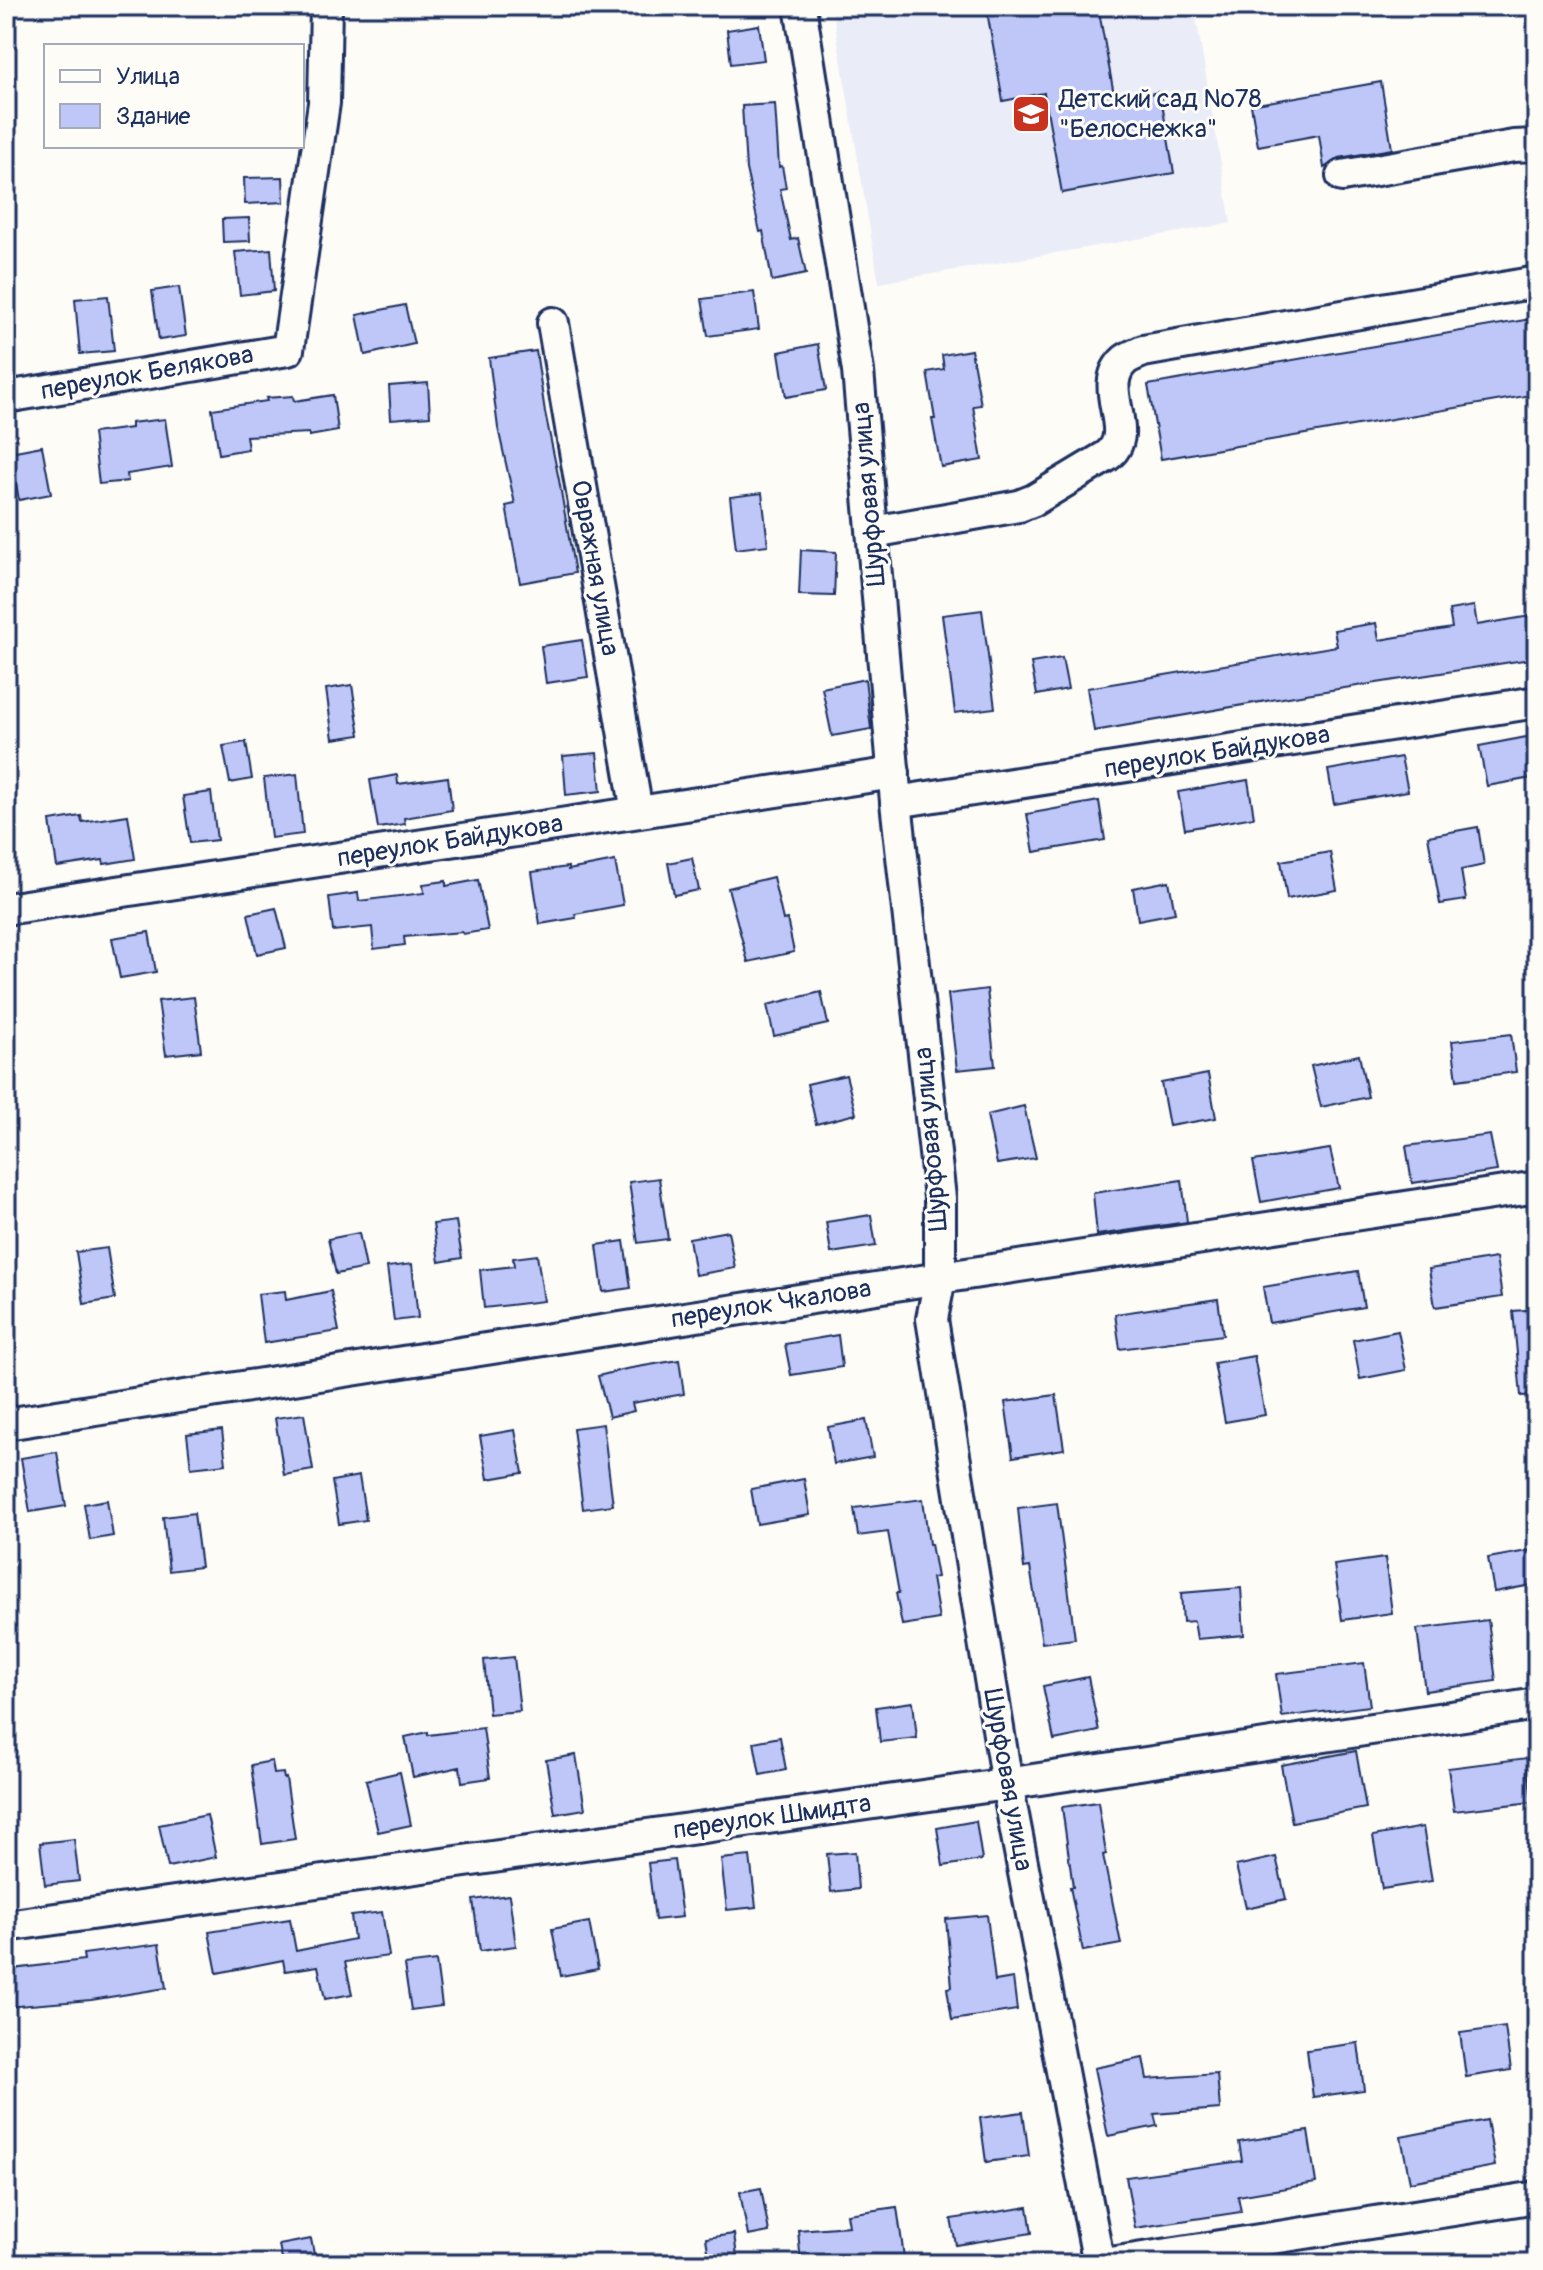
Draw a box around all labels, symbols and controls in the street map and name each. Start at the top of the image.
legend [44,44,304,148]
text: Улица [116,62,180,91]
place label: Детский сад №78 "Белоснежка" [1058,83,1262,145]
school or university icon: Детский сад №78 "Белоснежка" [1010,93,1052,135]
text: Здание [116,102,191,131]
street label: переулок Белякова [38,339,256,407]
street label: Шурфовая улица [845,401,893,587]
street label: Овражная улица [564,478,626,658]
street label: переулок Байдукова [1102,718,1332,786]
street label: переулок Байдукова [335,807,565,875]
street label: Шурфовая улица [907,1046,955,1232]
street label: переулок Чкалова [668,1272,874,1336]
street label: Шурфовая улица [976,1686,1040,1874]
street label: переулок Шмидта [671,1787,873,1847]

